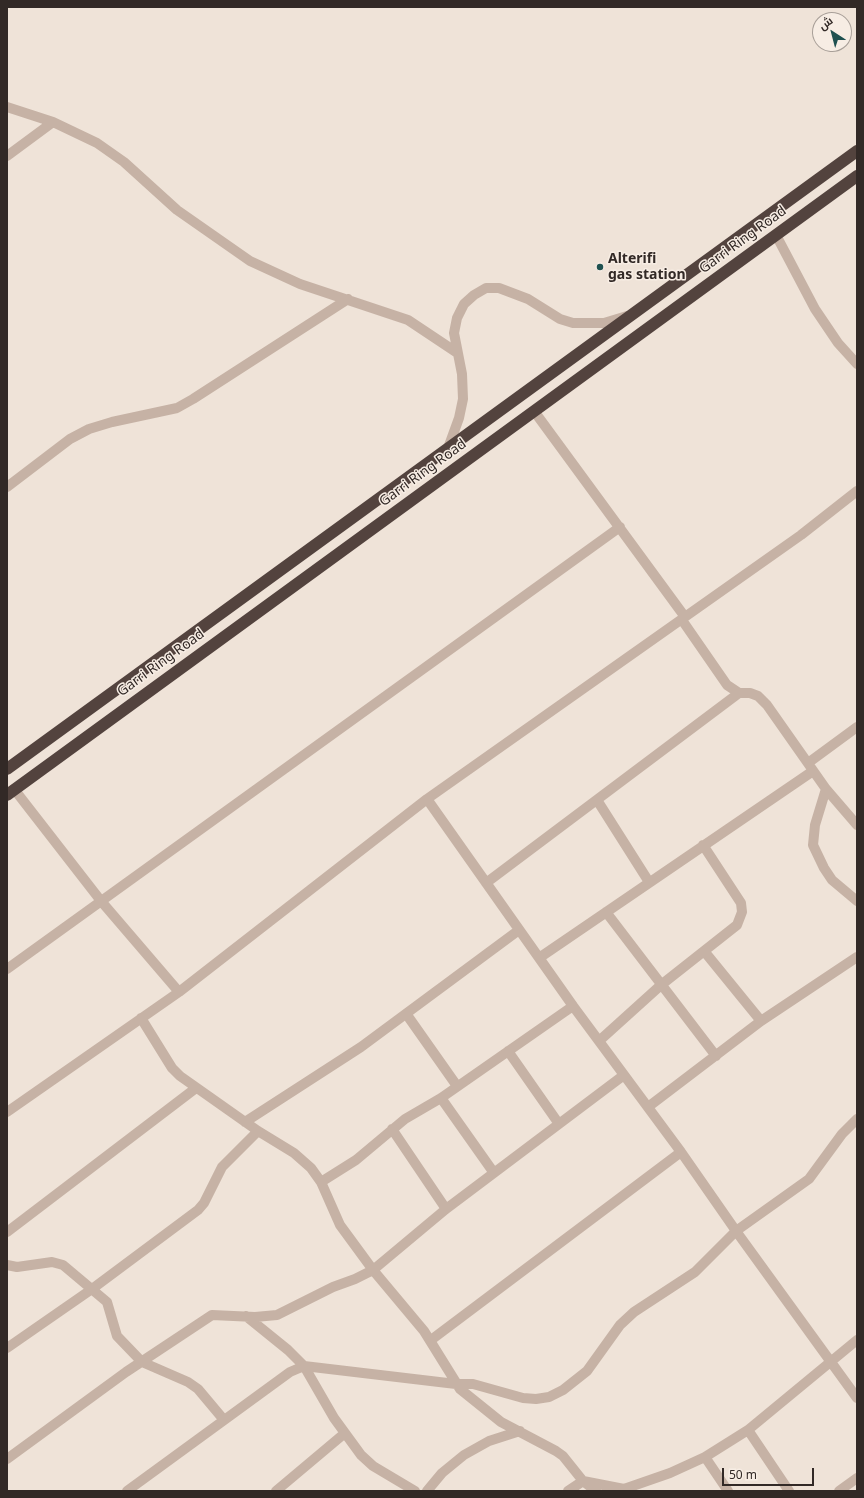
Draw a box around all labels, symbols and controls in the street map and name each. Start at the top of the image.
north arrow [812,12,852,52]
text: ش [815,12,835,33]
street label: Garri Ring Road [696,203,790,277]
place label: Alterifi gas station [608,251,686,284]
marker: Alterifi gas station [595,262,605,272]
street label: Garri Ring Road [376,436,470,510]
street label: Garri Ring Road [114,626,208,700]
scale bar [724,1460,816,1486]
text: 50 m [729,1466,757,1483]

